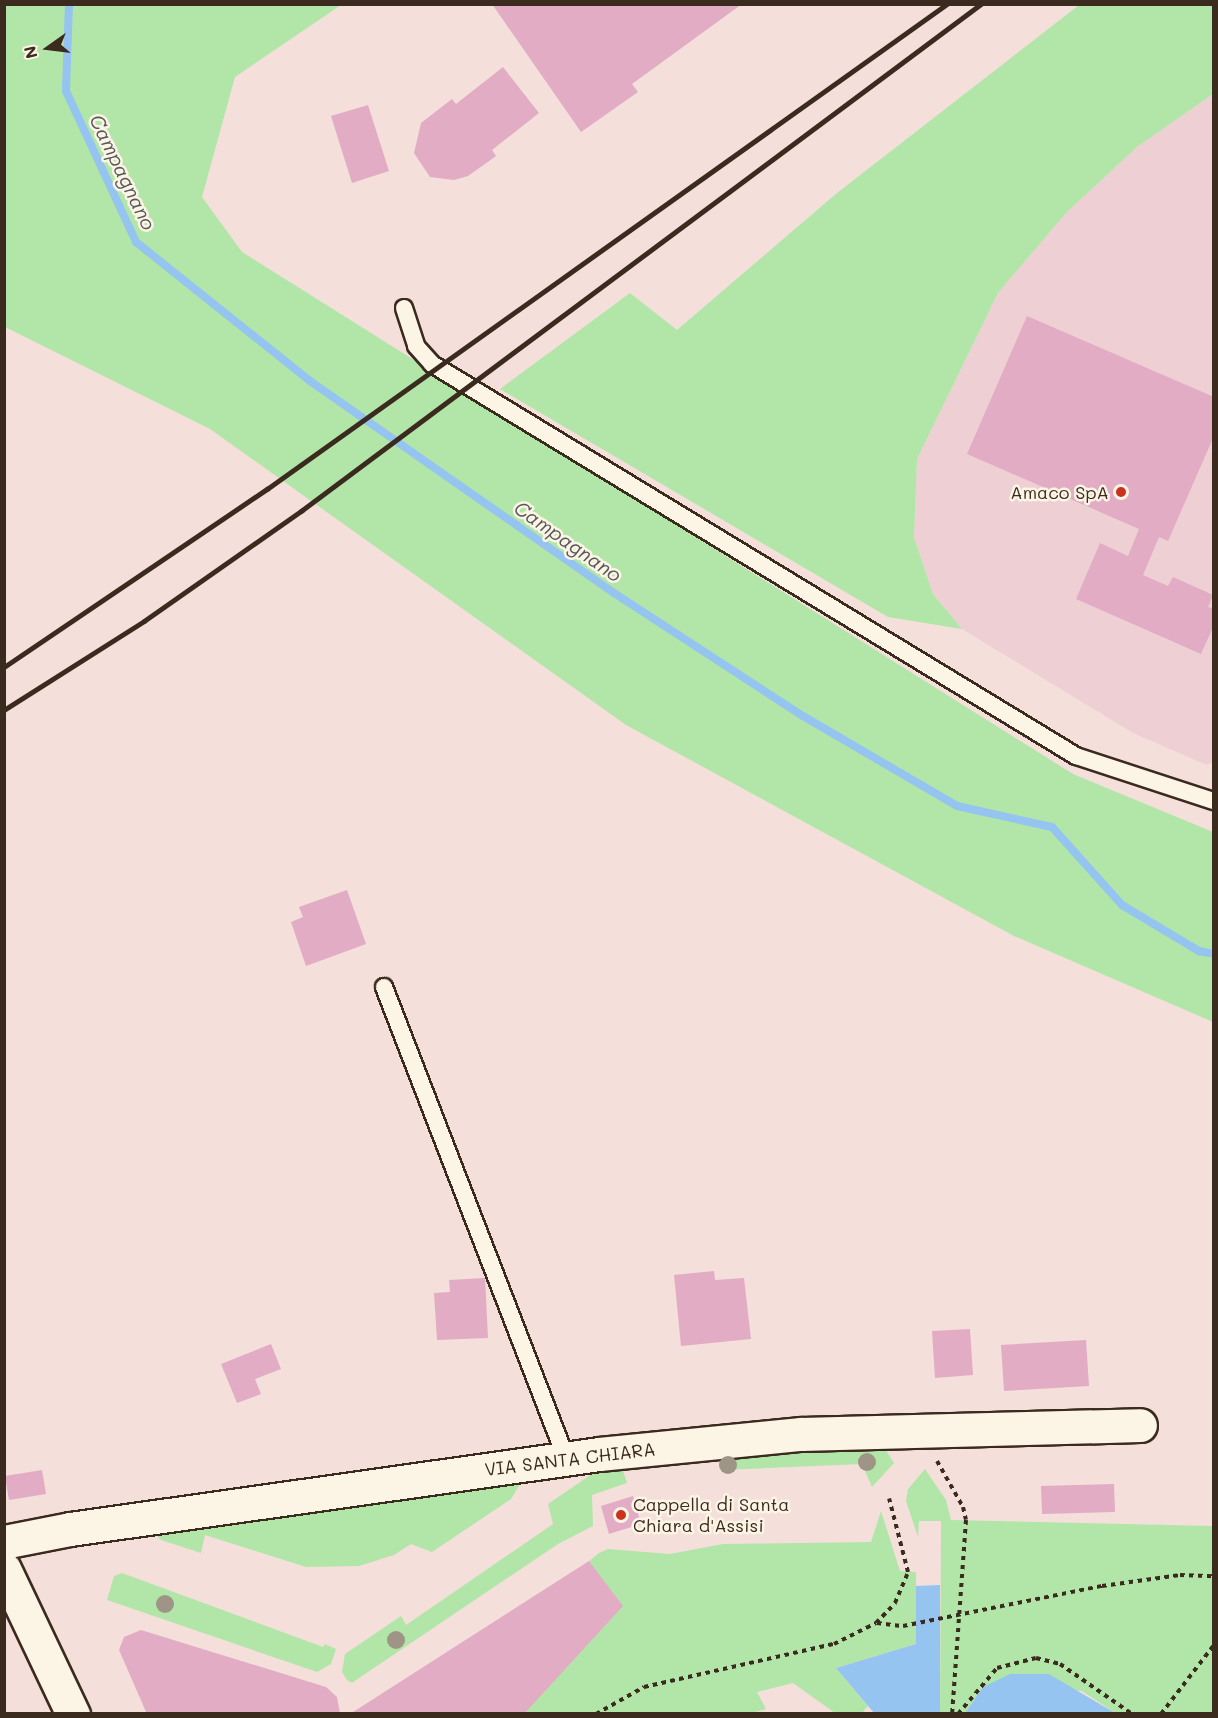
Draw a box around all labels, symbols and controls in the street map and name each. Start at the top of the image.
north arrow [18,18,78,78]
text: N [18,44,42,61]
water label: Campagnano [85,110,161,234]
place label: Amaco SpA [1010,481,1109,503]
marker: Amaco SpA [1114,485,1128,499]
water label: Campagnano [510,495,626,587]
street label: VIA SANTA CHIARA [483,1438,657,1480]
place label: Cappella di Santa Chiara d'Assisi [633,1494,790,1537]
marker: Cappella di Santa Chiara d'Assisi [614,1508,628,1522]

